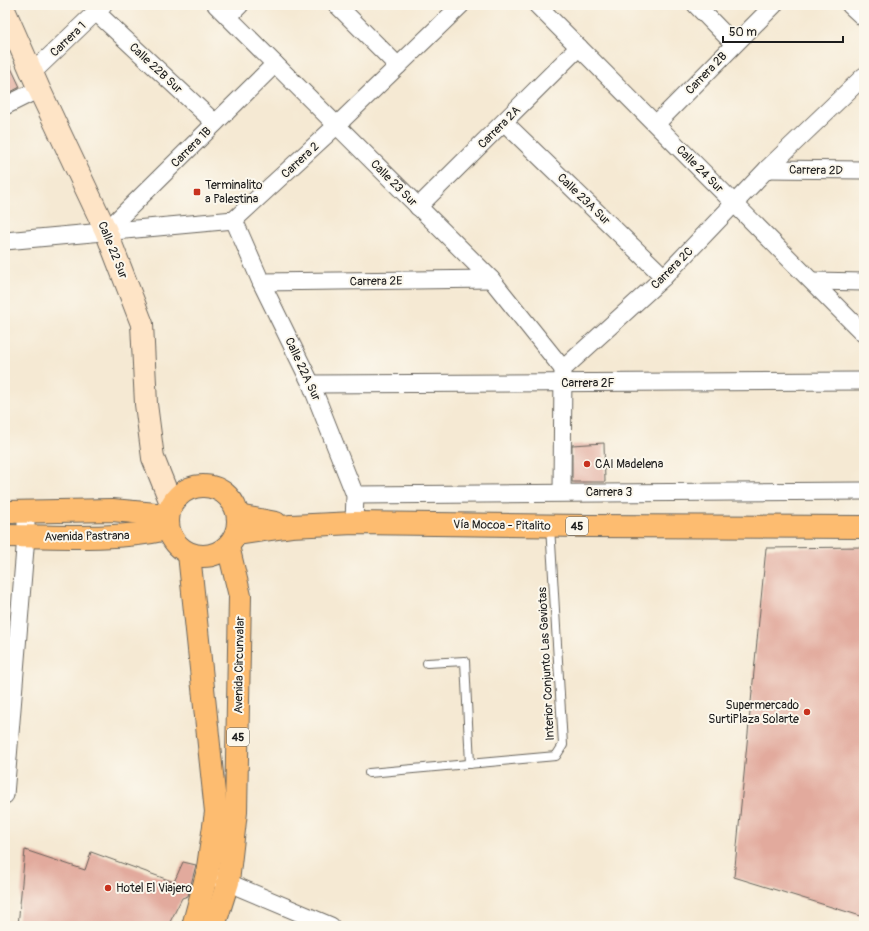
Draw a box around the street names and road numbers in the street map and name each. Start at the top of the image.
street label: Carrera 1 [47,19,90,60]
street label: Calle 22B Sur [126,40,186,97]
street label: Carrera 2B [682,49,730,98]
street label: Carrera 2A [475,103,524,152]
street label: Carrera 1B [168,124,215,171]
street label: Carrera 2 [278,139,323,182]
street label: Calle 24 Sur [673,143,727,197]
street label: Calle 23 Sur [367,157,421,210]
street label: Carrera 2D [789,163,844,178]
street label: Calle 23A Sur [554,170,614,229]
street label: Calle 22 Sur [94,219,131,282]
street label: Carrera 2C [648,244,697,293]
street label: Carrera 2E [350,274,402,289]
street label: Calle 22A Sur [281,335,324,404]
street label: Carrera 2F [561,376,615,391]
street label: Carrera 3 [586,485,632,500]
street label: Vía Mocoa - Pitalito [453,517,552,534]
road number: 45 [566,517,588,535]
street label: Avenida Pastrana [44,528,130,545]
street label: Interior Conjunto Las Gaviotas [535,586,558,741]
street label: Avenida Circunvalar [231,615,248,714]
road number: 45 [227,728,249,746]

